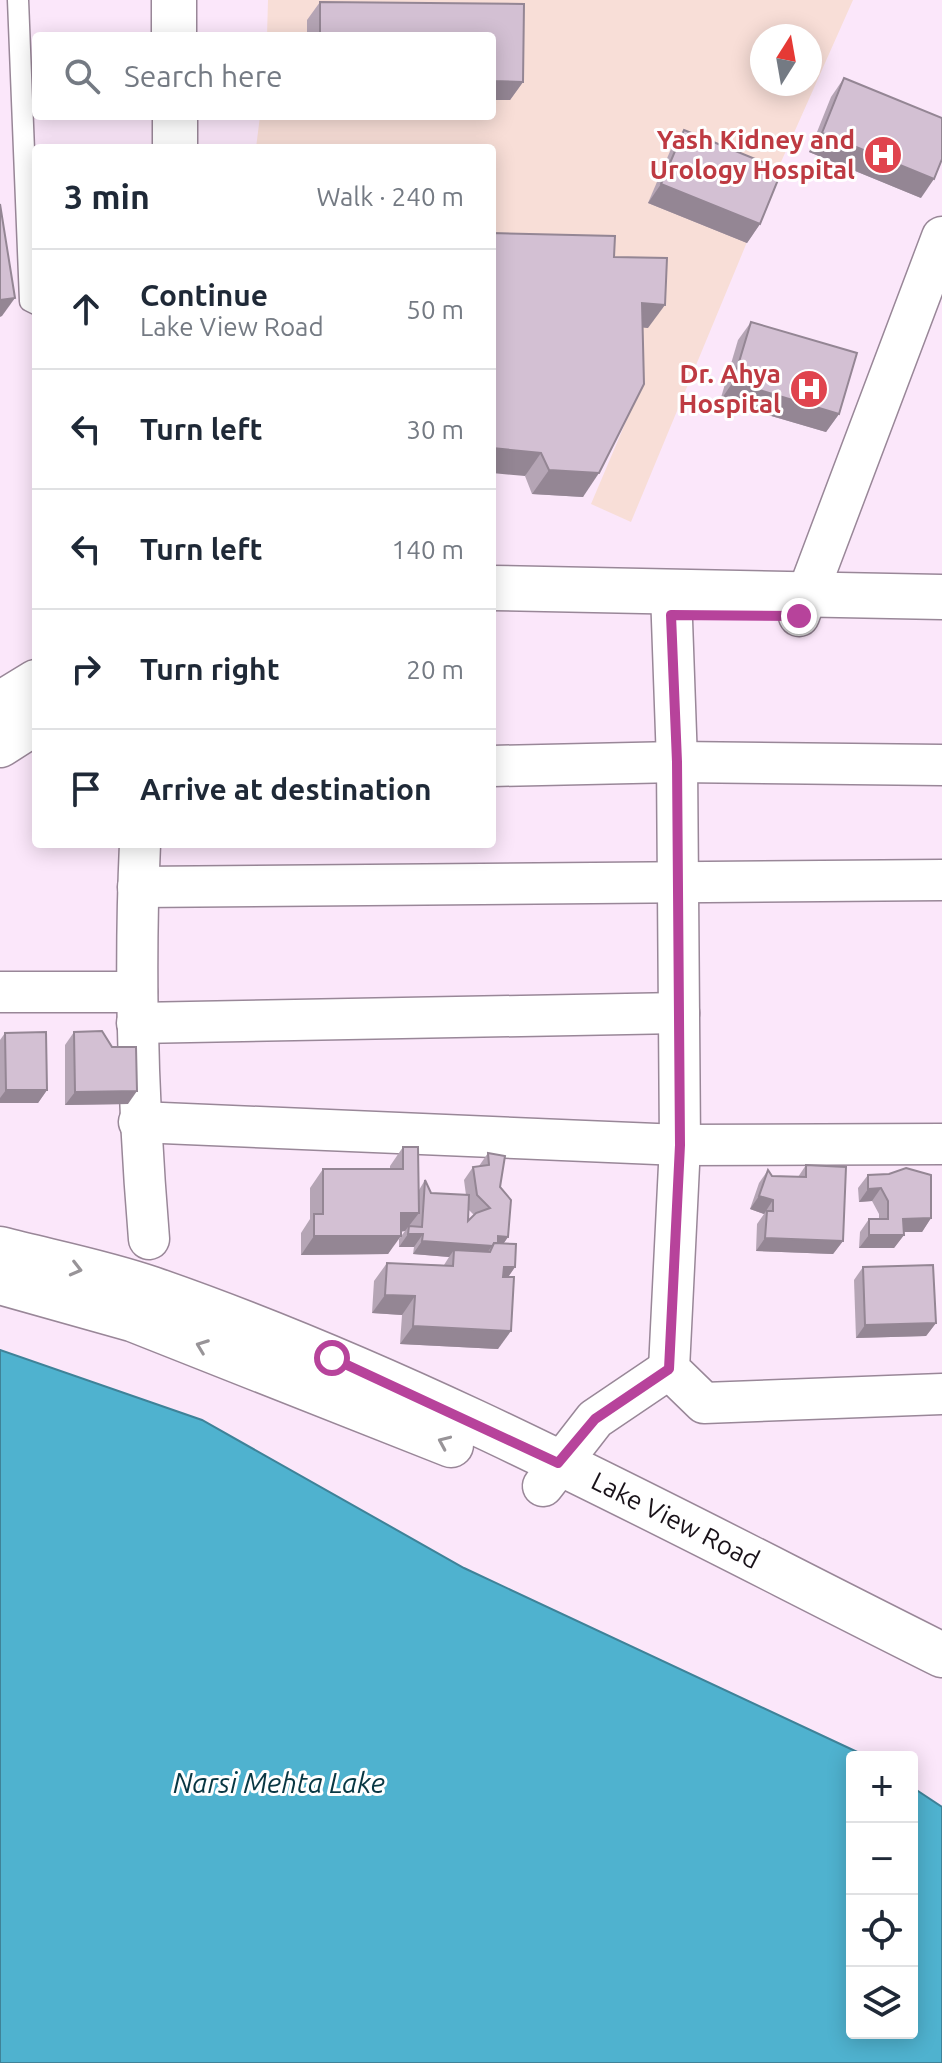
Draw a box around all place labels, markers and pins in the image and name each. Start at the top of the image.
place label: Yash Kidney and Urology Hospital [650,125,855,184]
hospital icon: Yash Kidney and Urology Hospital [862,134,904,176]
place label: Dr. Ahya Hospital [679,359,781,418]
hospital icon: Dr. Ahya Hospital [788,368,830,410]

